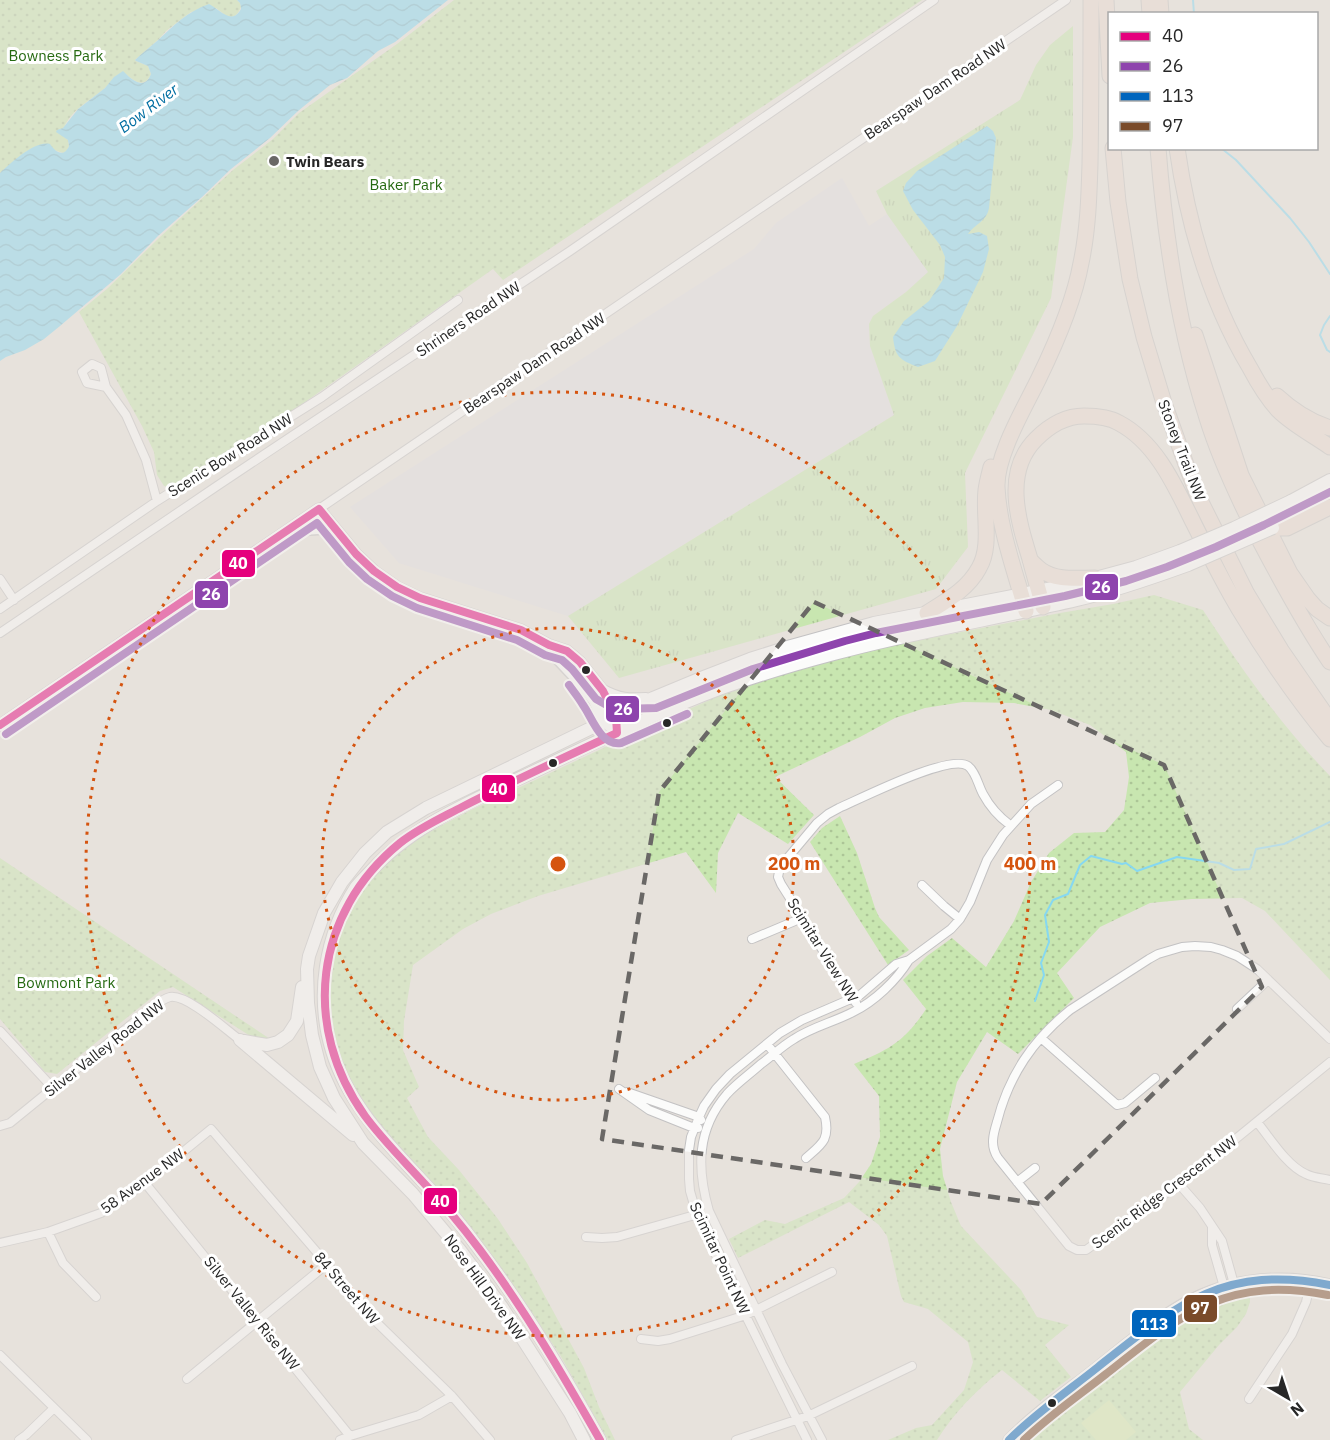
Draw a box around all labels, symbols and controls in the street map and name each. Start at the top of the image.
legend [1108,12,1318,150]
text: 40 [1162,24,1184,47]
street label: Bearspaw Dam Road NW [860,34,1010,144]
park label: Bowness Park [9,46,103,65]
text: 26 [1162,54,1184,77]
water label: Bow River [114,78,183,137]
text: 113 [1162,84,1194,107]
text: 97 [1162,114,1184,137]
place label: Twin Bears [286,152,365,171]
marker: Twin Bears [267,154,281,168]
park label: Baker Park [369,175,443,194]
street label: Shriners Road NW [412,277,524,361]
street label: Bearspaw Dam Road NW [459,308,609,418]
street label: Stoney Trail NW [1154,397,1210,504]
street label: Scenic Bow Road NW [164,409,296,501]
line badge: 40 [221,549,256,578]
text: 40 [228,553,248,573]
line badge: 26 [1084,573,1119,601]
text: 26 [1091,577,1111,597]
line badge: 26 [194,580,229,609]
text: 26 [201,584,221,604]
unlabelled marker [580,664,592,676]
line badge: 26 [605,695,640,723]
text: 26 [613,699,633,719]
unlabelled marker [661,717,673,729]
unlabelled marker [547,757,559,769]
line badge: 40 [481,774,516,803]
text: 40 [488,779,508,799]
text: 200 m [768,852,820,875]
text: 400 m [1004,852,1056,875]
centre of rings [548,854,568,874]
street label: Scimitar View NW [783,894,863,1006]
park label: Bowmont Park [17,973,116,992]
street label: Silver Valley Road NW [40,995,168,1101]
street label: Scenic Ridge Crescent NW [1088,1131,1241,1253]
street label: 58 Avenue NW [96,1144,188,1218]
line badge: 40 [423,1187,458,1215]
text: 40 [430,1191,450,1211]
street label: Scimitar Point NW [686,1199,755,1318]
street label: Nose Hill Drive NW [440,1230,530,1344]
street label: 84 Street NW [310,1248,384,1329]
street label: Silver Valley Rise NW [200,1252,304,1374]
line badge: 97 [1183,1294,1218,1323]
text: 97 [1190,1298,1210,1318]
line badge: 113 [1131,1309,1177,1338]
text: 113 [1140,1314,1168,1334]
north arrow [1258,1368,1318,1428]
unlabelled marker [1046,1397,1058,1409]
text: N [1287,1398,1308,1421]

